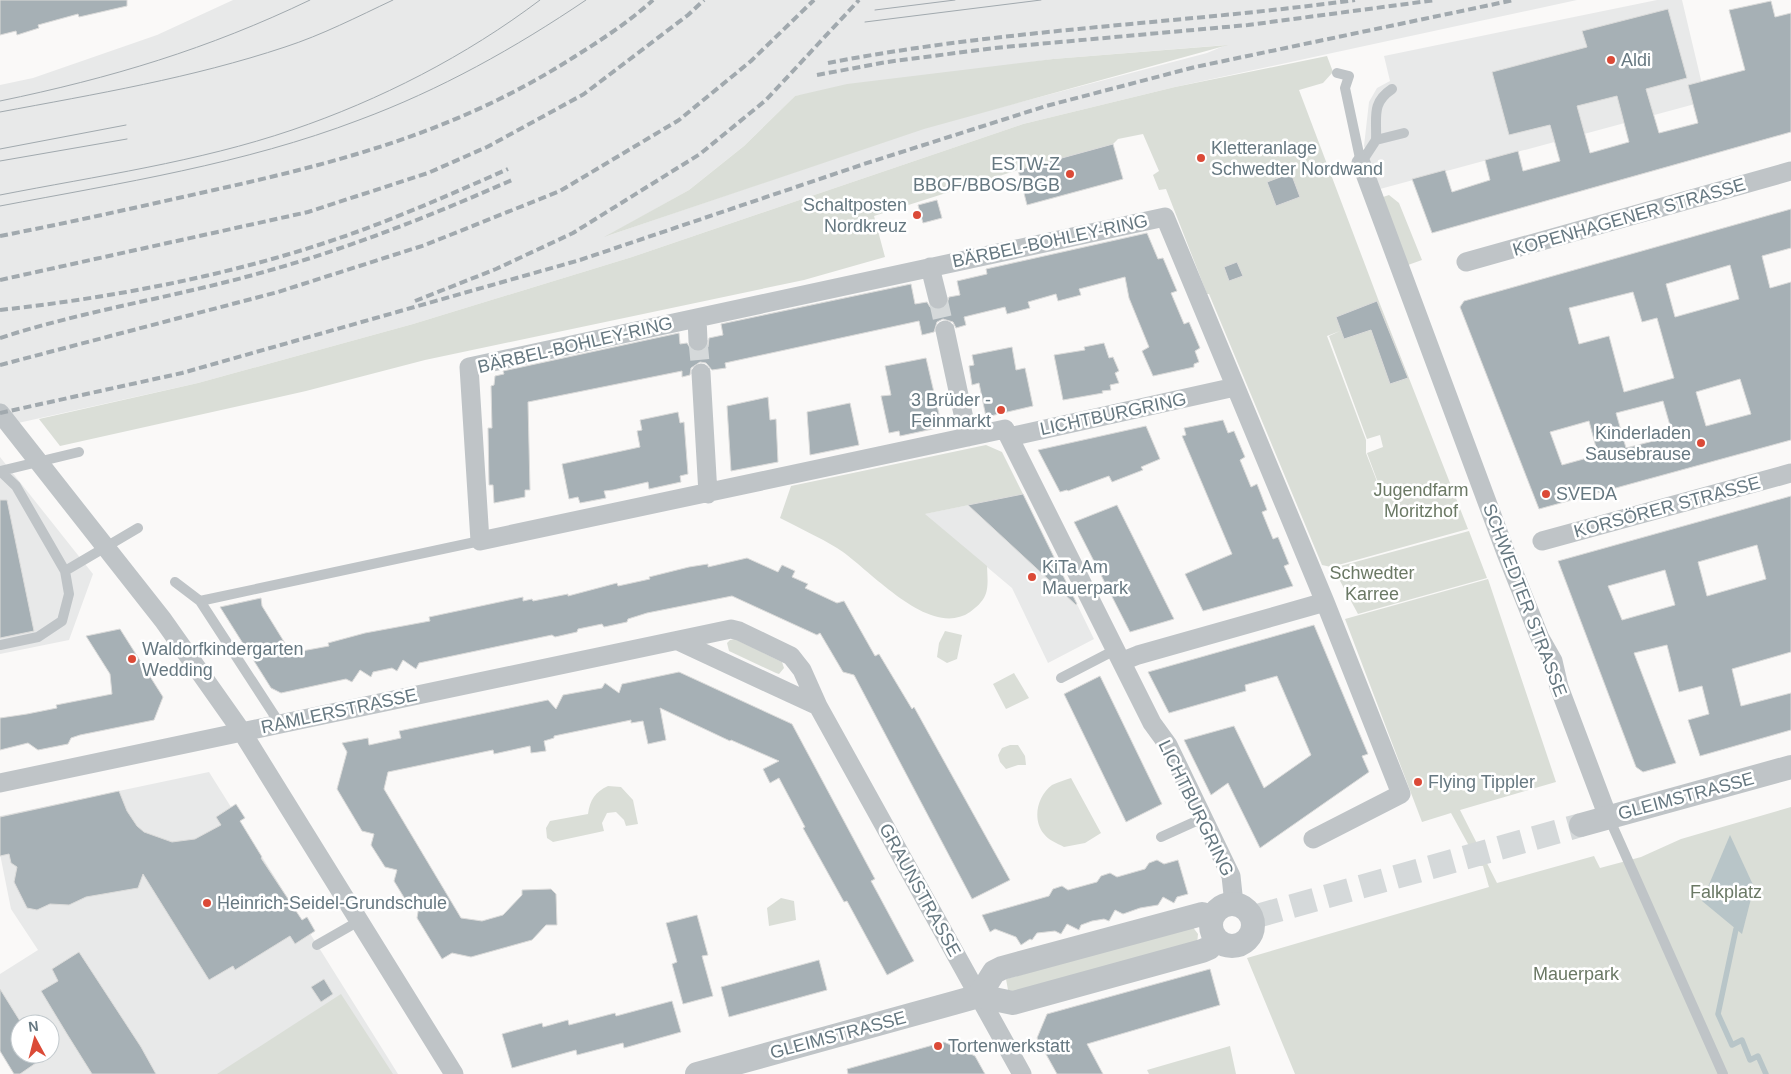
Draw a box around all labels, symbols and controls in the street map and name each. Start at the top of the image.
place label: Aldi [1621,50,1651,70]
marker: Aldi [1605,54,1617,66]
place label: Kletteranlage Schwedter Nordwand [1211,138,1383,179]
marker: Kletteranlage Schwedter Nordwand [1195,152,1207,164]
place label: ESTW-Z BBOF/BBOS/BGB [913,154,1060,195]
marker: ESTW-Z BBOF/BBOS/BGB [1064,168,1076,180]
street label: KOPENHAGENER STRASSE [1510,174,1748,260]
place label: Schaltposten Nordkreuz [803,195,907,236]
marker: Schaltposten Nordkreuz [911,209,923,221]
street label: BÄRBEL-BOHLEY-RING [950,210,1150,272]
street label: BÄRBEL-BOHLEY-RING [476,313,674,377]
street label: LICHTBURGRING [1038,389,1188,439]
place label: 3 Brüder - Feinmarkt [911,390,991,431]
marker: 3 Brüder - Feinmarkt [995,404,1007,416]
place label: Kinderladen Sausebrause [1585,423,1691,464]
marker: Kinderladen Sausebrause [1695,437,1707,449]
street label: KORSÖRER STRASSE [1572,472,1762,542]
park label: Jugendfarm Moritzhof [1373,480,1469,521]
place label: SVEDA [1556,484,1617,504]
marker: SVEDA [1540,488,1552,500]
street label: SCHWEDTER STRASSE [1479,501,1571,699]
place label: KiTa Am Mauerpark [1042,557,1129,598]
park label: Schwedter Karree [1329,563,1415,604]
marker: KiTa Am Mauerpark [1026,571,1038,583]
place label: Waldorfkindergarten Wedding [142,639,303,680]
marker: Waldorfkindergarten Wedding [126,653,138,665]
street label: RAMLERSTRASSE [259,685,419,737]
street label: LICHTBURGRING [1154,737,1238,879]
street label: GLEIMSTRASSE [1616,768,1756,824]
place label: Flying Tippler [1428,772,1535,792]
marker: Flying Tippler [1412,776,1424,788]
street label: GRAUNSTRASSE [875,820,965,960]
park label: Falkplatz [1690,882,1762,902]
place label: Heinrich-Seidel-Grundschule [217,893,447,913]
marker: Heinrich-Seidel-Grundschule [201,897,213,909]
park label: Mauerpark [1533,964,1620,984]
street label: GLEIMSTRASSE [768,1007,908,1063]
north arrow [10,1014,60,1064]
text: N [27,1018,39,1035]
place label: Tortenwerkstatt [948,1036,1070,1056]
marker: Tortenwerkstatt [932,1040,944,1052]

